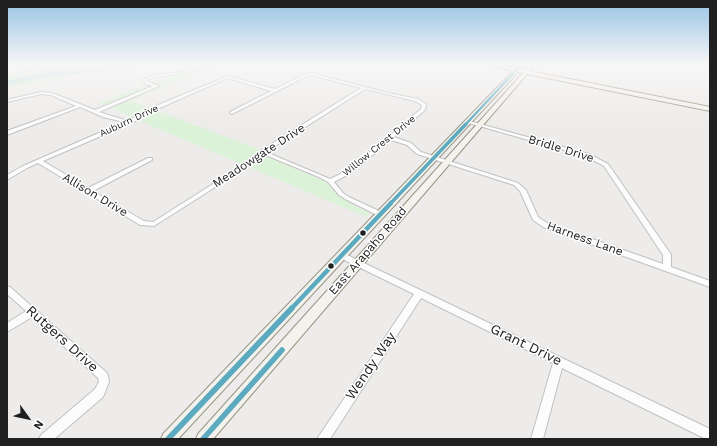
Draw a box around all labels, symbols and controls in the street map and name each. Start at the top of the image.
street label: Auburn Drive [98,102,160,140]
street label: Willow Crest Drive [340,113,418,179]
street label: Meadowgate Drive [210,121,308,191]
street label: Bridle Drive [526,132,596,166]
street label: Allison Drive [60,170,130,220]
street label: East Arapaho Road [326,204,410,298]
street label: Harness Lane [545,219,625,259]
unlabelled marker [358,228,368,238]
unlabelled marker [326,261,336,271]
street label: Rutgers Drive [22,302,102,376]
street label: Grant Drive [487,320,565,370]
street label: Wendy Way [342,329,400,403]
north arrow [8,398,48,438]
text: N [31,418,46,432]

